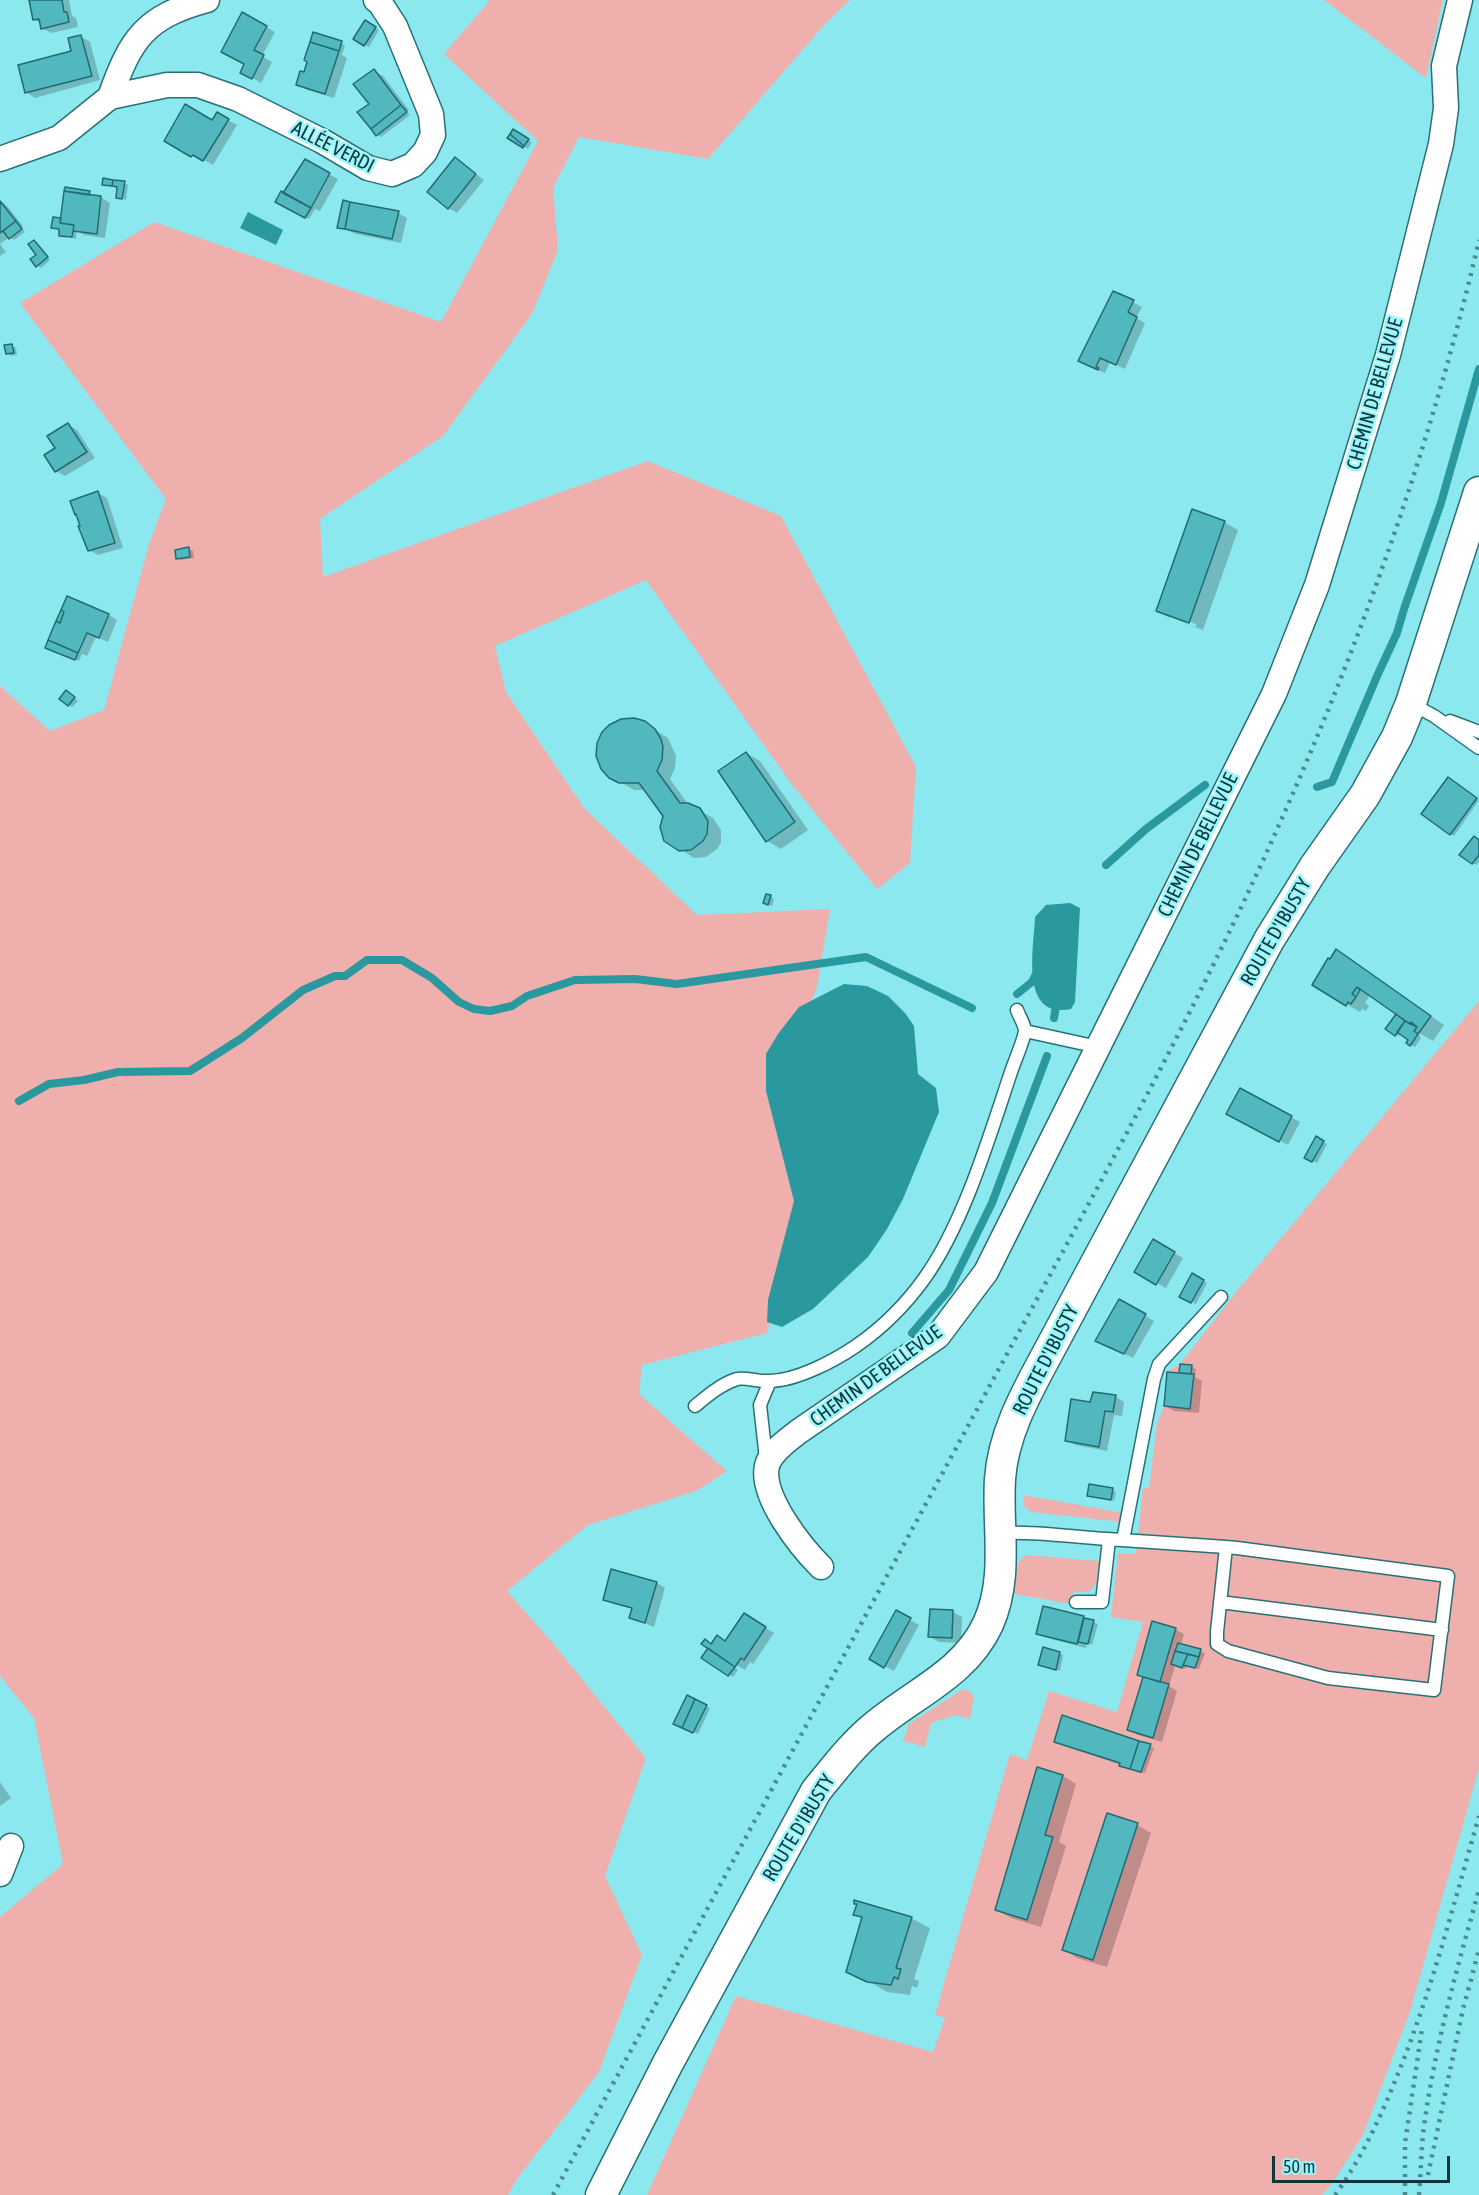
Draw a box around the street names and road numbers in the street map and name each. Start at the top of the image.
street label: ALLÉE VERDI [288,116,378,178]
street label: CHEMIN DE BELLEVUE [1342,315,1408,473]
street label: CHEMIN DE BELLEVUE [1153,769,1243,921]
street label: ROUTE D'IBUSTY [1236,874,1316,990]
street label: ROUTE D'IBUSTY [1008,1301,1084,1419]
street label: CHEMIN DE BELLEVUE [806,1320,946,1432]
street label: ROUTE D'IBUSTY [758,1770,840,1886]

